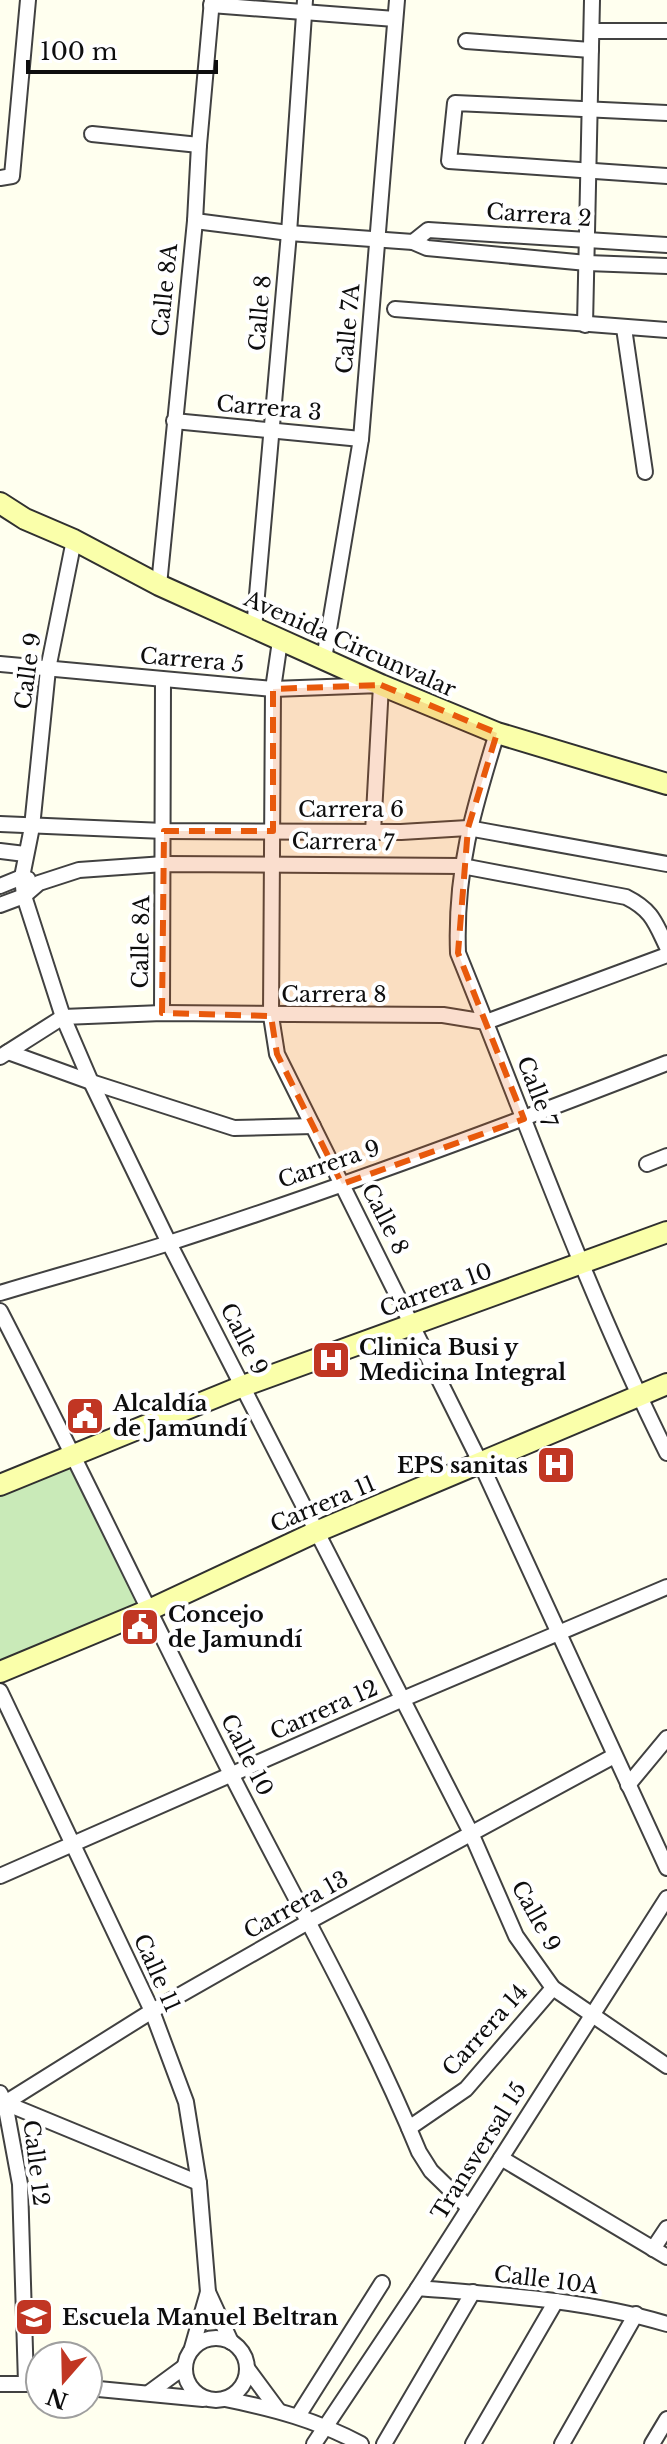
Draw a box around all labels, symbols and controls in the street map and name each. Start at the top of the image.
scale bar [28,24,216,74]
text: 100 m [40,37,118,66]
street label: Carrera 2 [485,198,593,232]
street label: Calle 8A [147,241,183,338]
street label: Calle 8 [243,274,277,352]
street label: Calle 7A [331,282,365,375]
street label: Carrera 3 [215,390,323,426]
street label: Avenida Circunvalar [239,585,461,703]
street label: Calle 9 [9,631,47,711]
street label: Carrera 5 [139,642,245,678]
street label: Carrera 6 [298,796,404,823]
street label: Carrera 7 [291,828,396,856]
street label: Calle 8A [127,894,155,989]
street label: Carrera 8 [281,981,387,1008]
street label: Calle 7 [511,1053,563,1132]
street label: Carrera 9 [274,1134,384,1194]
street label: Calle 8 [356,1179,414,1259]
street label: Carrera 10 [376,1257,496,1323]
street label: Calle 9 [214,1298,274,1380]
place label: Clinica Busi y Medicina Integral [359,1334,566,1386]
hospital icon: Clinica Busi y Medicina Integral [310,1339,352,1381]
place label: Alcaldía de Jamundí [112,1390,247,1442]
public building icon: Alcaldía de Jamundí [64,1395,106,1437]
hospital icon: EPS sanitas [535,1444,577,1486]
place label: EPS sanitas [397,1452,528,1479]
street label: Carrera 11 [266,1470,380,1538]
place label: Concejo de Jamundí [168,1601,302,1653]
public building icon: Concejo de Jamundí [119,1606,161,1648]
street label: Carrera 12 [266,1674,382,1746]
street label: Calle 10 [215,1709,279,1801]
street label: Carrera 13 [239,1865,353,1945]
street label: Calle 9 [505,1876,567,1956]
street label: Calle 11 [128,1930,186,2016]
street label: Carrera 14 [437,1978,533,2082]
street label: Transversal 15 [426,2077,532,2225]
street label: Calle 12 [17,2118,55,2208]
street label: Calle 10A [492,2260,601,2300]
school or university icon: Escuela Manuel Beltran [13,2296,55,2338]
place label: Escuela Manuel Beltran [62,2304,338,2331]
north arrow [24,2340,104,2420]
text: N [43,2382,72,2415]

